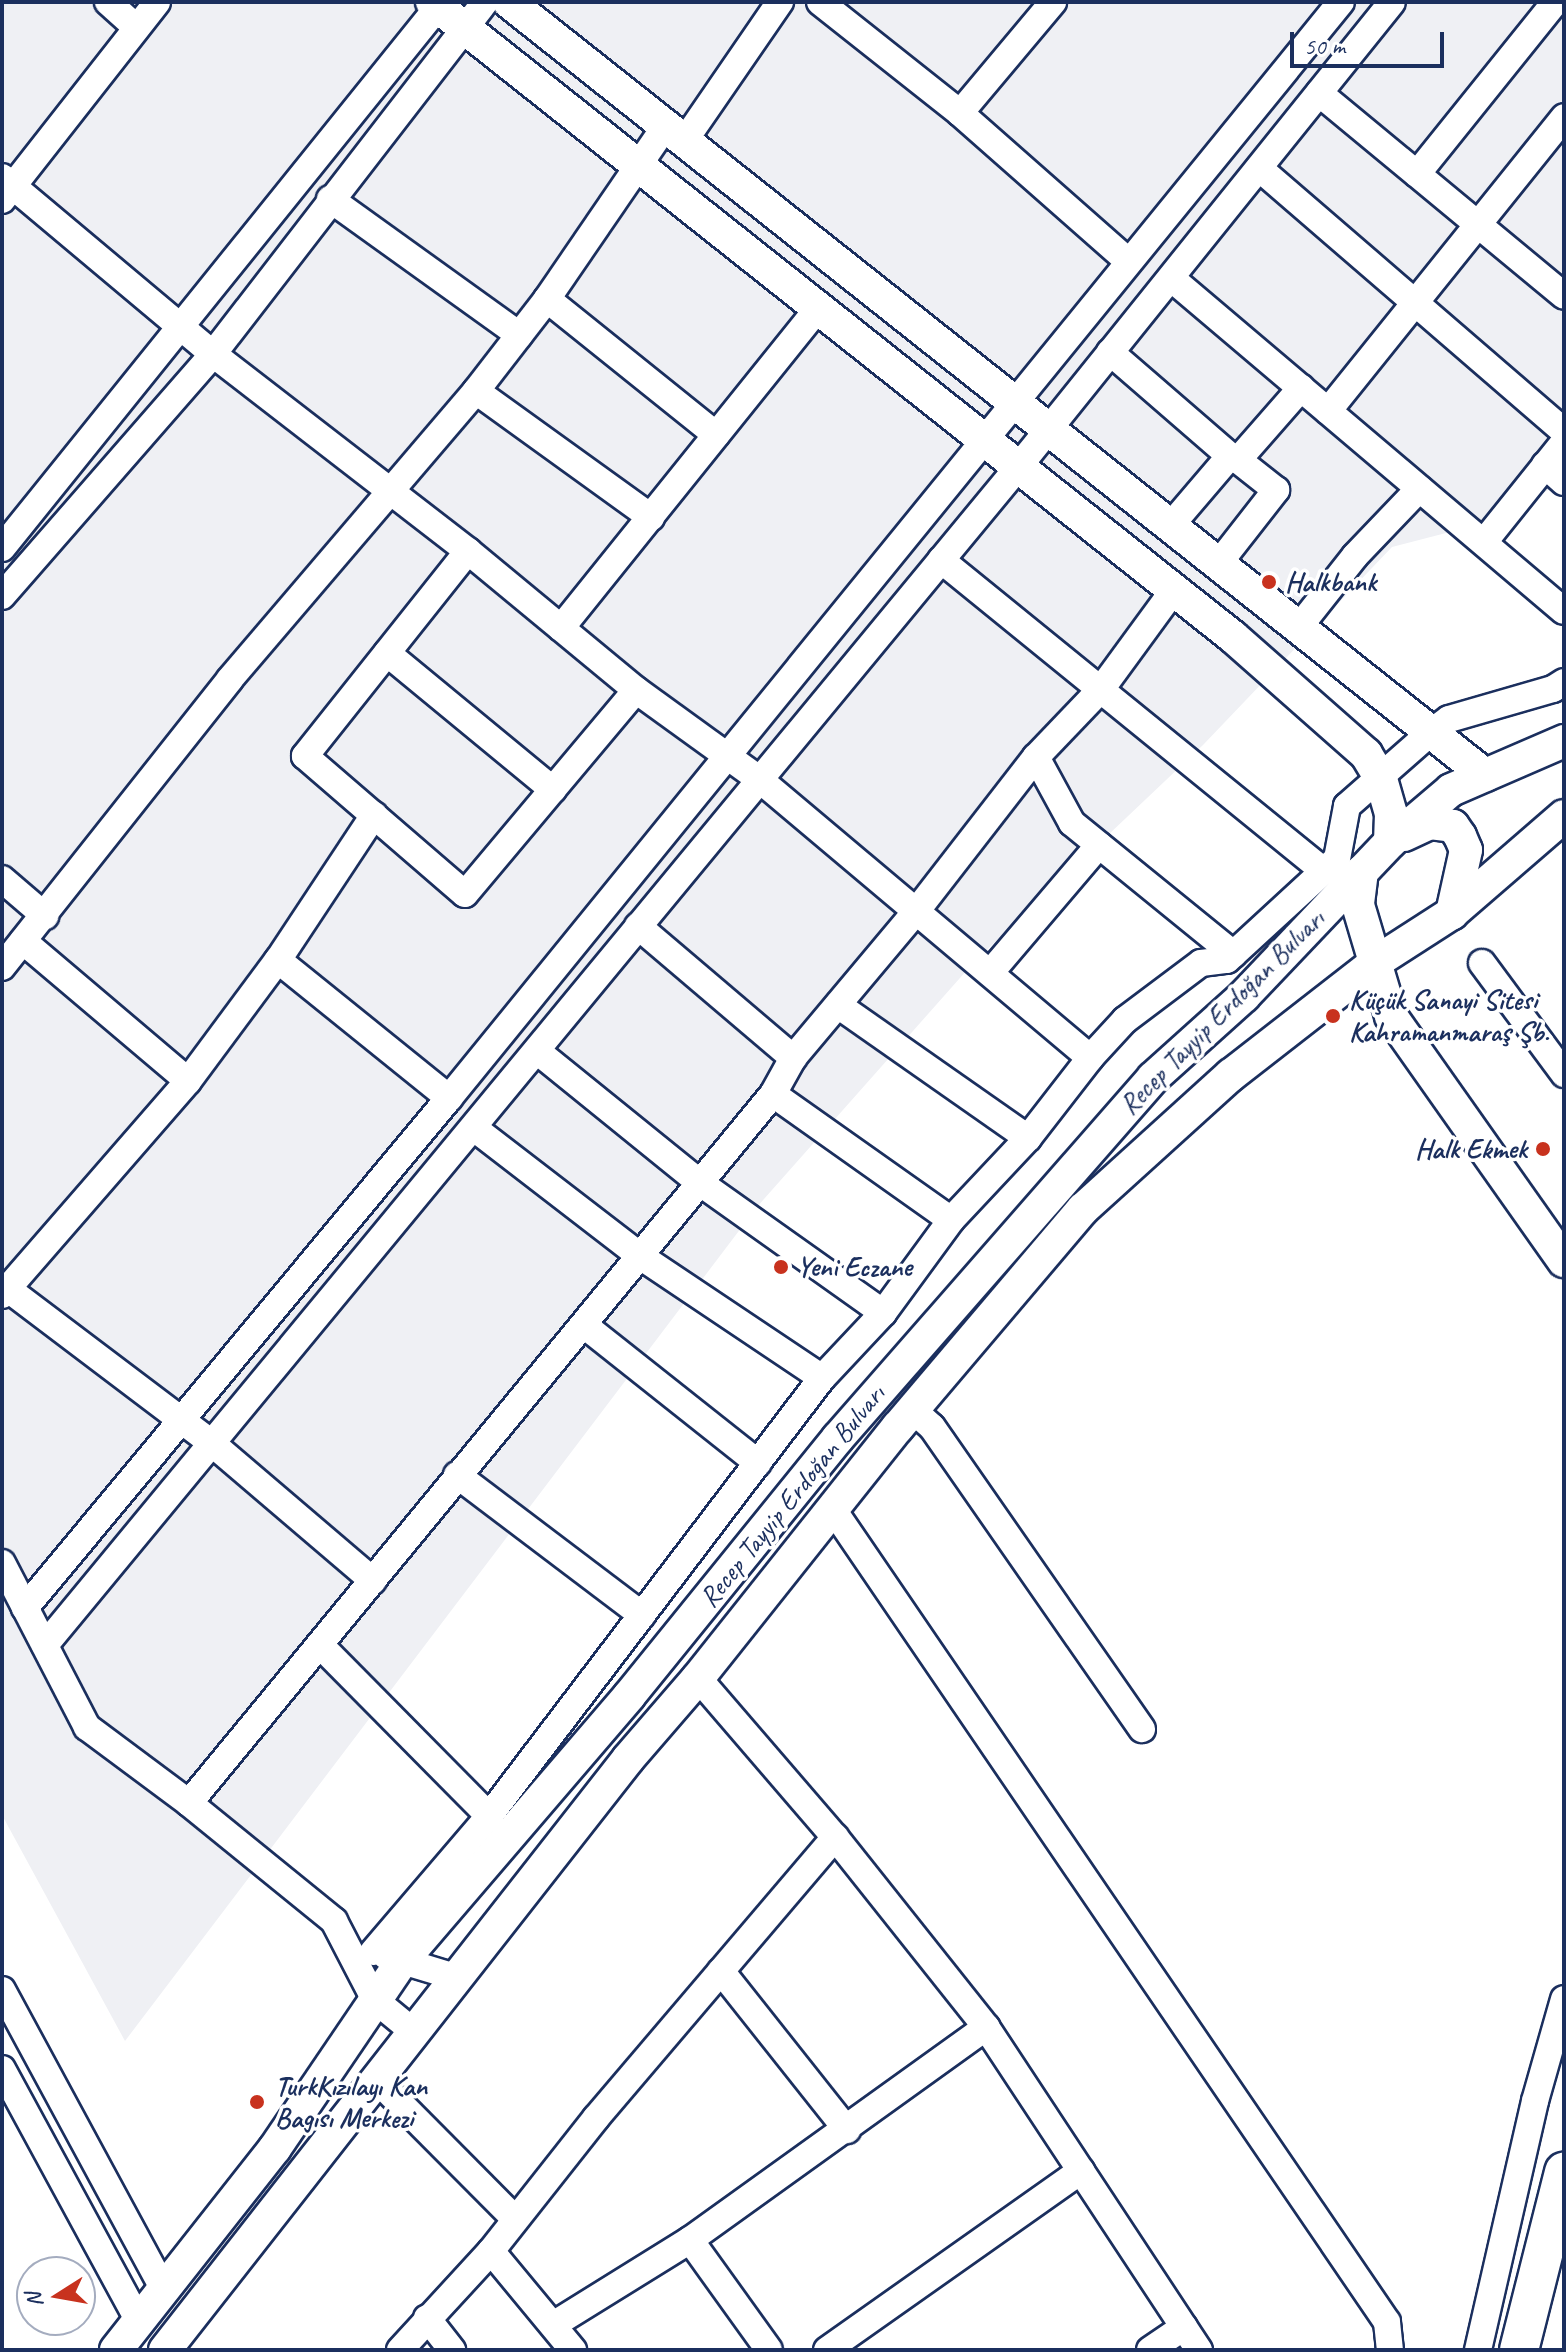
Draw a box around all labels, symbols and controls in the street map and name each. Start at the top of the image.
scale bar [1294,16,1448,66]
text: 50 m [1304,31,1345,61]
place label: Halkbank [1285,565,1376,599]
marker: Halkbank [1260,573,1278,591]
street label: Recep Tayyip Erdoğan Bulvarı [1112,902,1332,1122]
place label: Küçük Sanayi Sitesi Kahramanmaraş Şb. [1349,983,1549,1049]
marker: Küçük Sanayi Sitesi Kahramanmaraş Şb. [1324,1007,1342,1025]
place label: Halk Ekmek [1414,1132,1527,1166]
marker: Halk Ekmek [1534,1140,1552,1158]
place label: Yeni Eczane [797,1250,913,1284]
marker: Yeni Eczane [772,1258,790,1276]
street label: Recep Tayyip Erdoğan Bulvarı [692,1378,892,1614]
place label: TurkKızılayı Kan Bagısı Merkezi [275,2069,427,2135]
marker: TurkKızılayı Kan Bagısı Merkezi [246,2091,268,2113]
north arrow [16,2256,96,2336]
text: N [19,2291,49,2310]

